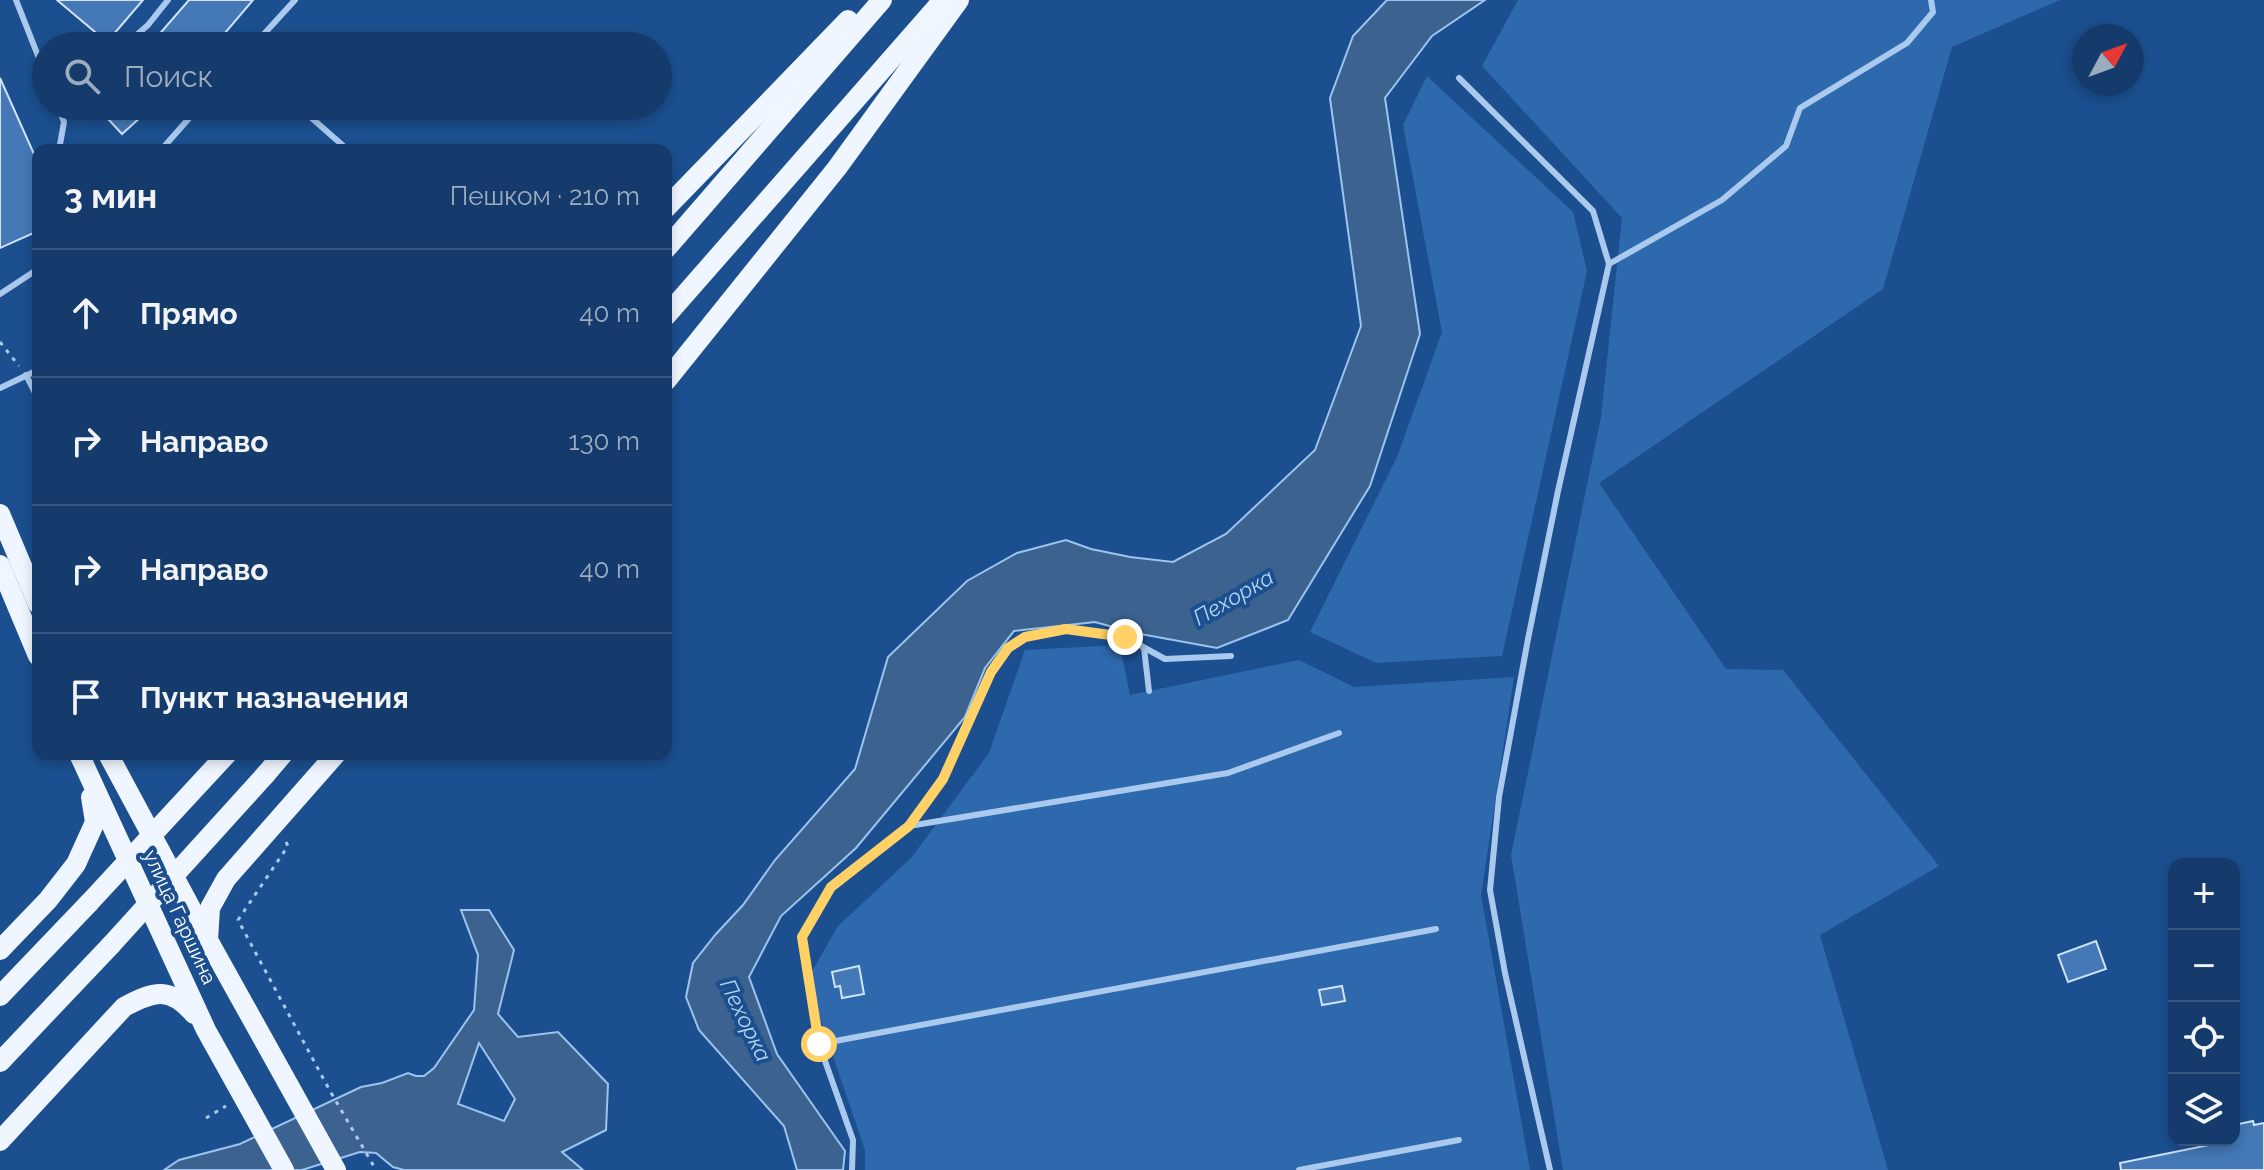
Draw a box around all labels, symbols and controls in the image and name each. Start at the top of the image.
north arrow [2072,24,2144,96]
search box [32,32,672,120]
icon: search [60,54,104,98]
text: Поиск [124,59,213,94]
text: 3 мин [64,176,157,216]
text: Пешком · 210 m [450,181,640,211]
icon: ahead [64,291,108,335]
text: Прямо [140,296,238,331]
text: 40 m [579,298,640,328]
icon: right [64,419,108,463]
text: Направо [140,424,269,459]
text: 130 m [569,426,640,456]
icon: right [64,547,108,591]
text: Направо [140,552,269,587]
text: 40 m [579,554,640,584]
water label: Пехорка [1188,564,1278,630]
route end [1107,619,1143,655]
icon: arrive [64,675,108,719]
text: Пункт назначения [140,680,409,715]
street label: улица Гаршина [138,846,222,988]
map controls [2168,858,2240,1146]
button: + [2168,858,2240,930]
button: − [2168,930,2240,1002]
water label: Пехорка [715,974,777,1066]
button: locate [2168,1002,2240,1074]
route start [801,1026,837,1062]
button: layers [2168,1074,2240,1146]

